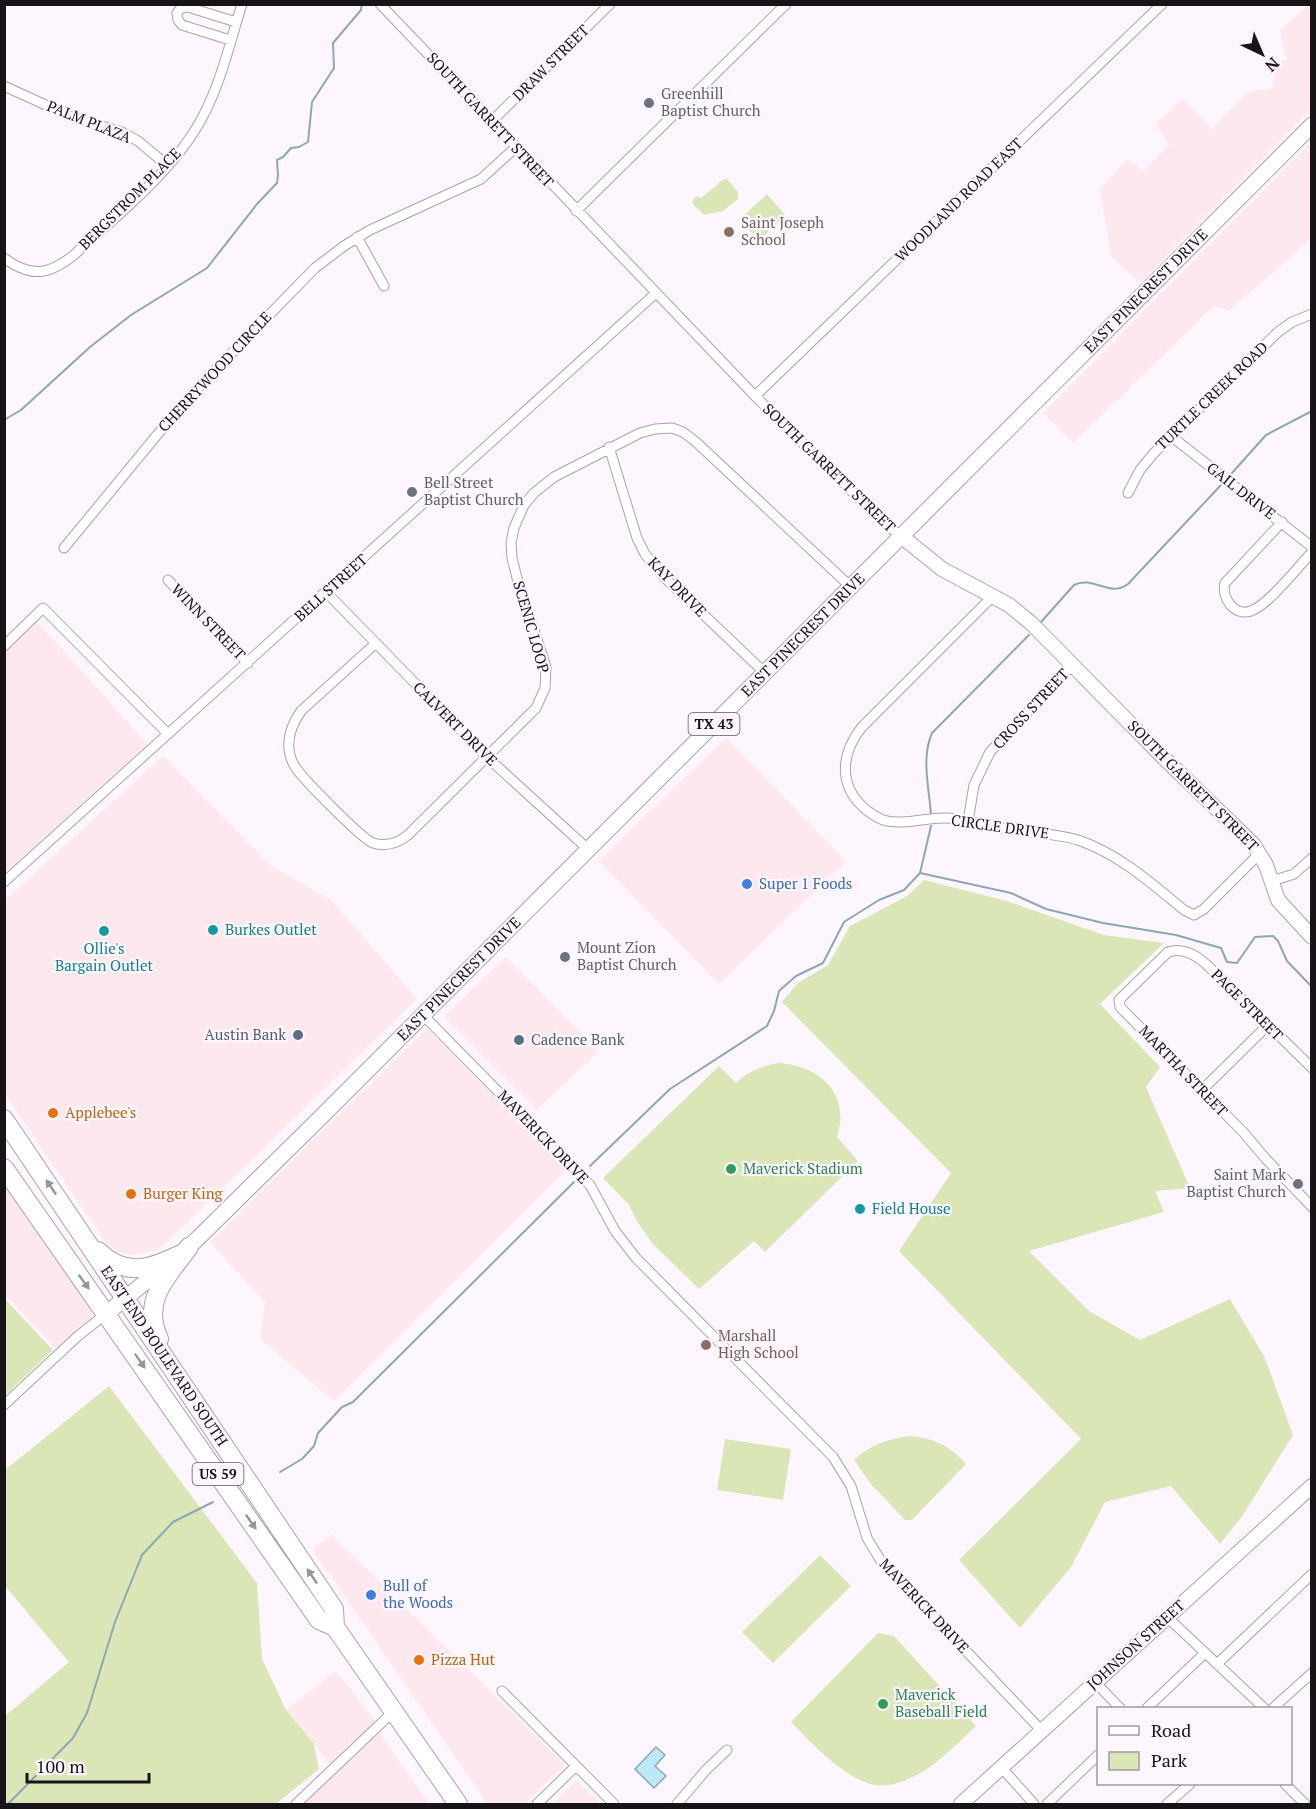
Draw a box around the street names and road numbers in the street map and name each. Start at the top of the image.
street label: DRAW STREET [508,20,593,105]
street label: SOUTH GARRETT STREET [423,48,559,191]
street label: PALM PLAZA [44,95,135,147]
street label: WOODLAND ROAD EAST [890,133,1026,266]
street label: BERGSTROM PLACE [74,143,185,254]
street label: EAST PINECREST DRIVE [1079,224,1211,356]
street label: CHERRYWOOD CIRCLE [153,307,275,436]
street label: TURTLE CREEK ROAD [1151,337,1272,454]
street label: SOUTH GARRETT STREET [759,398,900,536]
street label: GAIL DRIVE [1203,457,1280,523]
street label: BELL STREET [290,549,371,625]
street label: KAY DRIVE [644,552,711,621]
street label: EAST PINECREST DRIVE [736,568,868,700]
street label: SCENIC LOOP [509,578,555,675]
street label: WINN STREET [167,579,250,664]
street label: CROSS STREET [988,664,1073,753]
street label: CALVERT DRIVE [409,677,502,770]
road number: TX 43 [688,713,740,735]
street label: SOUTH GARRETT STREET [1124,716,1263,855]
street label: CIRCLE DRIVE [950,809,1050,843]
street label: EAST PINECREST DRIVE [392,912,524,1044]
street label: PAGE STREET [1208,964,1288,1044]
street label: MARTHA STREET [1135,1020,1232,1120]
street label: MAVERICK DRIVE [494,1085,594,1187]
street label: EAST END BOULEVARD SOUTH [97,1261,233,1450]
road number: US 59 [192,1463,244,1485]
street label: MAVERICK DRIVE [875,1554,974,1657]
street label: JOHNSON STREET [1082,1595,1189,1694]

